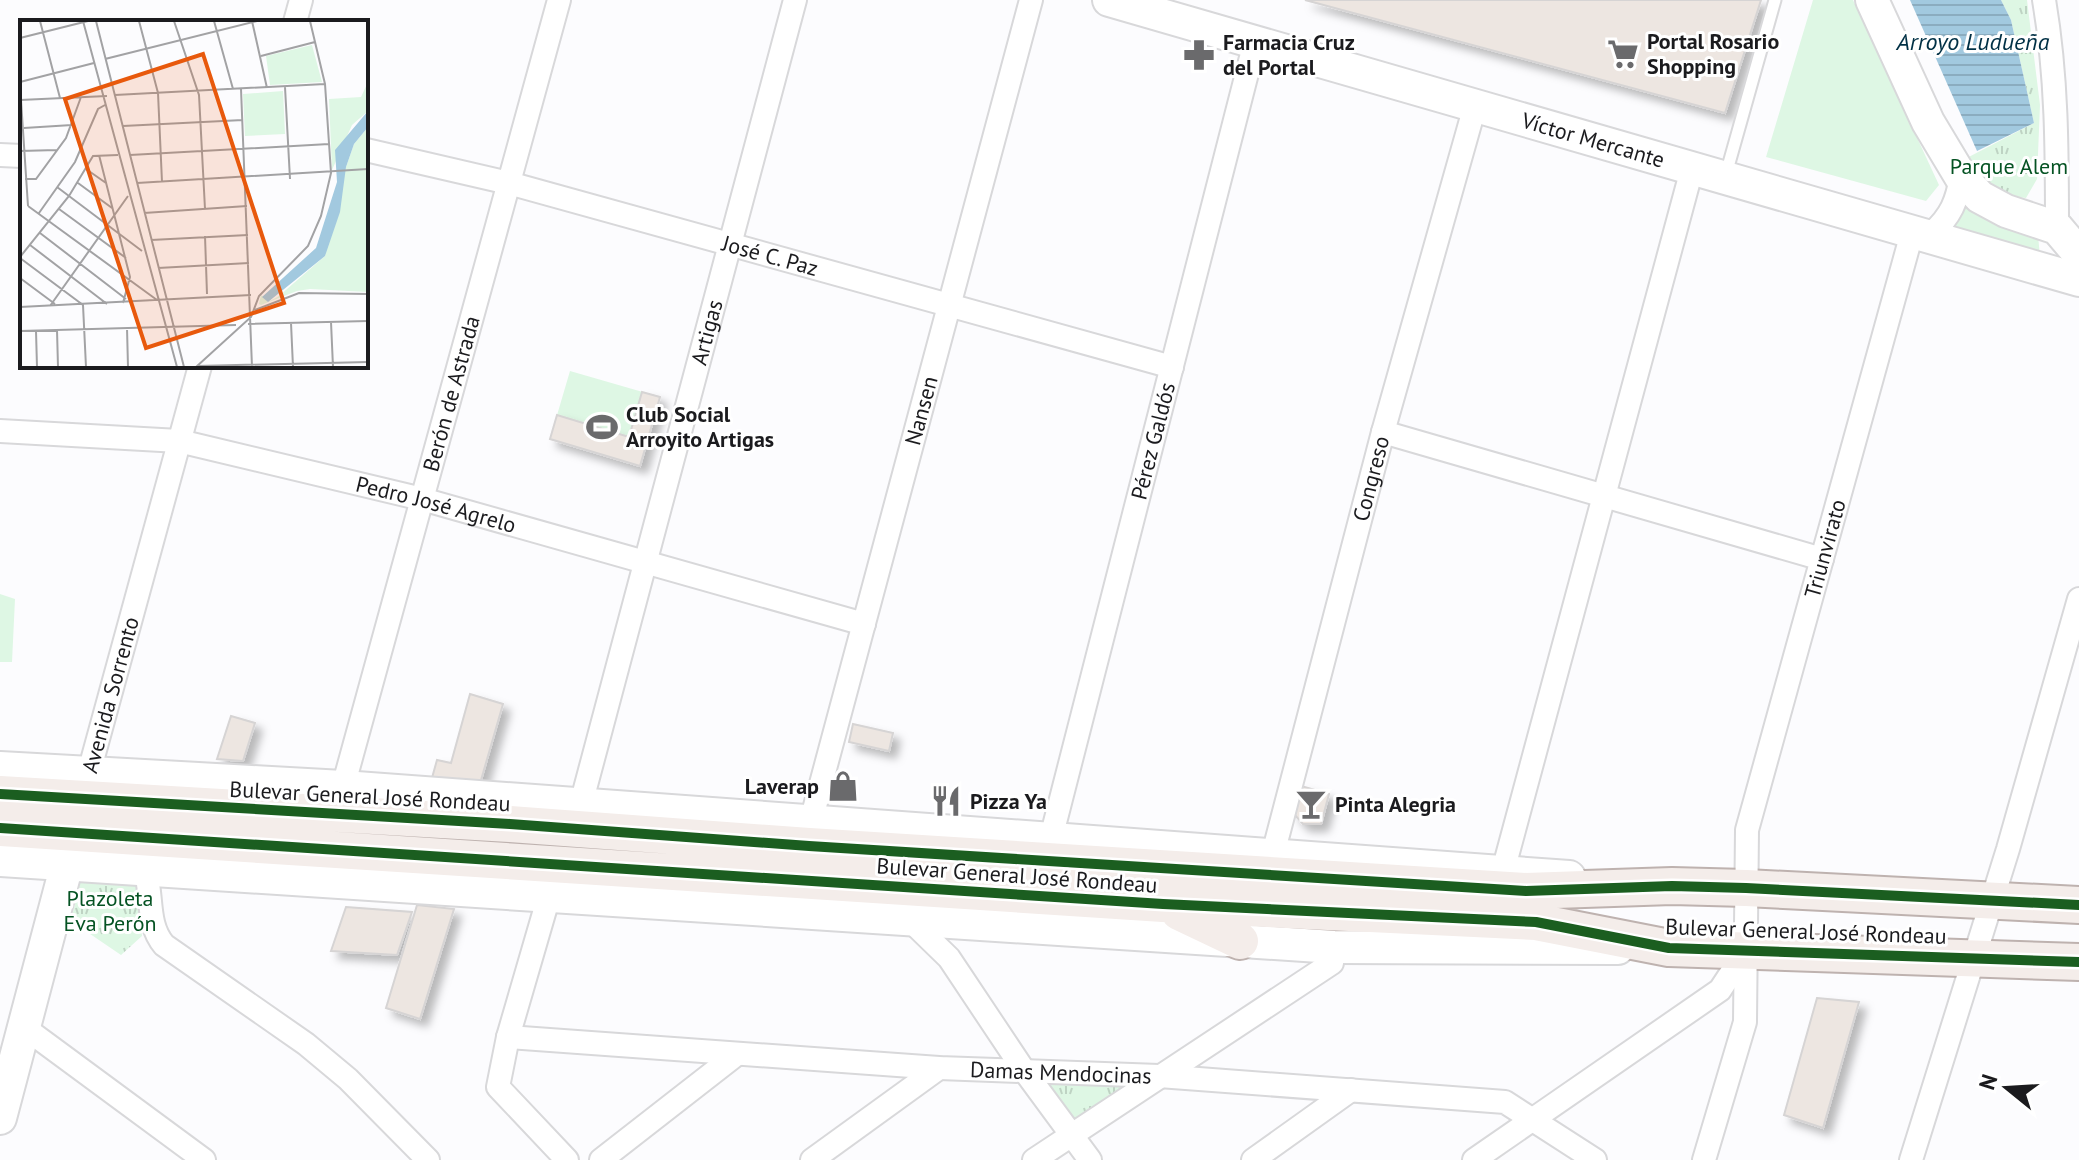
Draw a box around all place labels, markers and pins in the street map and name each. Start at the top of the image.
place label: Portal Rosario Shopping [1647,27,1779,80]
place label: Farmacia Cruz del Portal [1223,28,1355,81]
supermarket icon: Portal Rosario Shopping [1606,37,1640,71]
pharmacy icon: Farmacia Cruz del Portal [1182,38,1216,72]
place label: Club Social Arroyito Artigas [626,400,774,453]
sports icon: Club Social Arroyito Artigas [585,410,619,444]
shop icon: Laverap [826,769,860,803]
place label: Laverap [745,772,819,800]
restaurant icon: Pizza Ya [929,784,963,818]
place label: Pizza Ya [970,787,1047,815]
bar icon: Pinta Alegria [1294,787,1328,821]
place label: Pinta Alegria [1335,790,1456,818]

